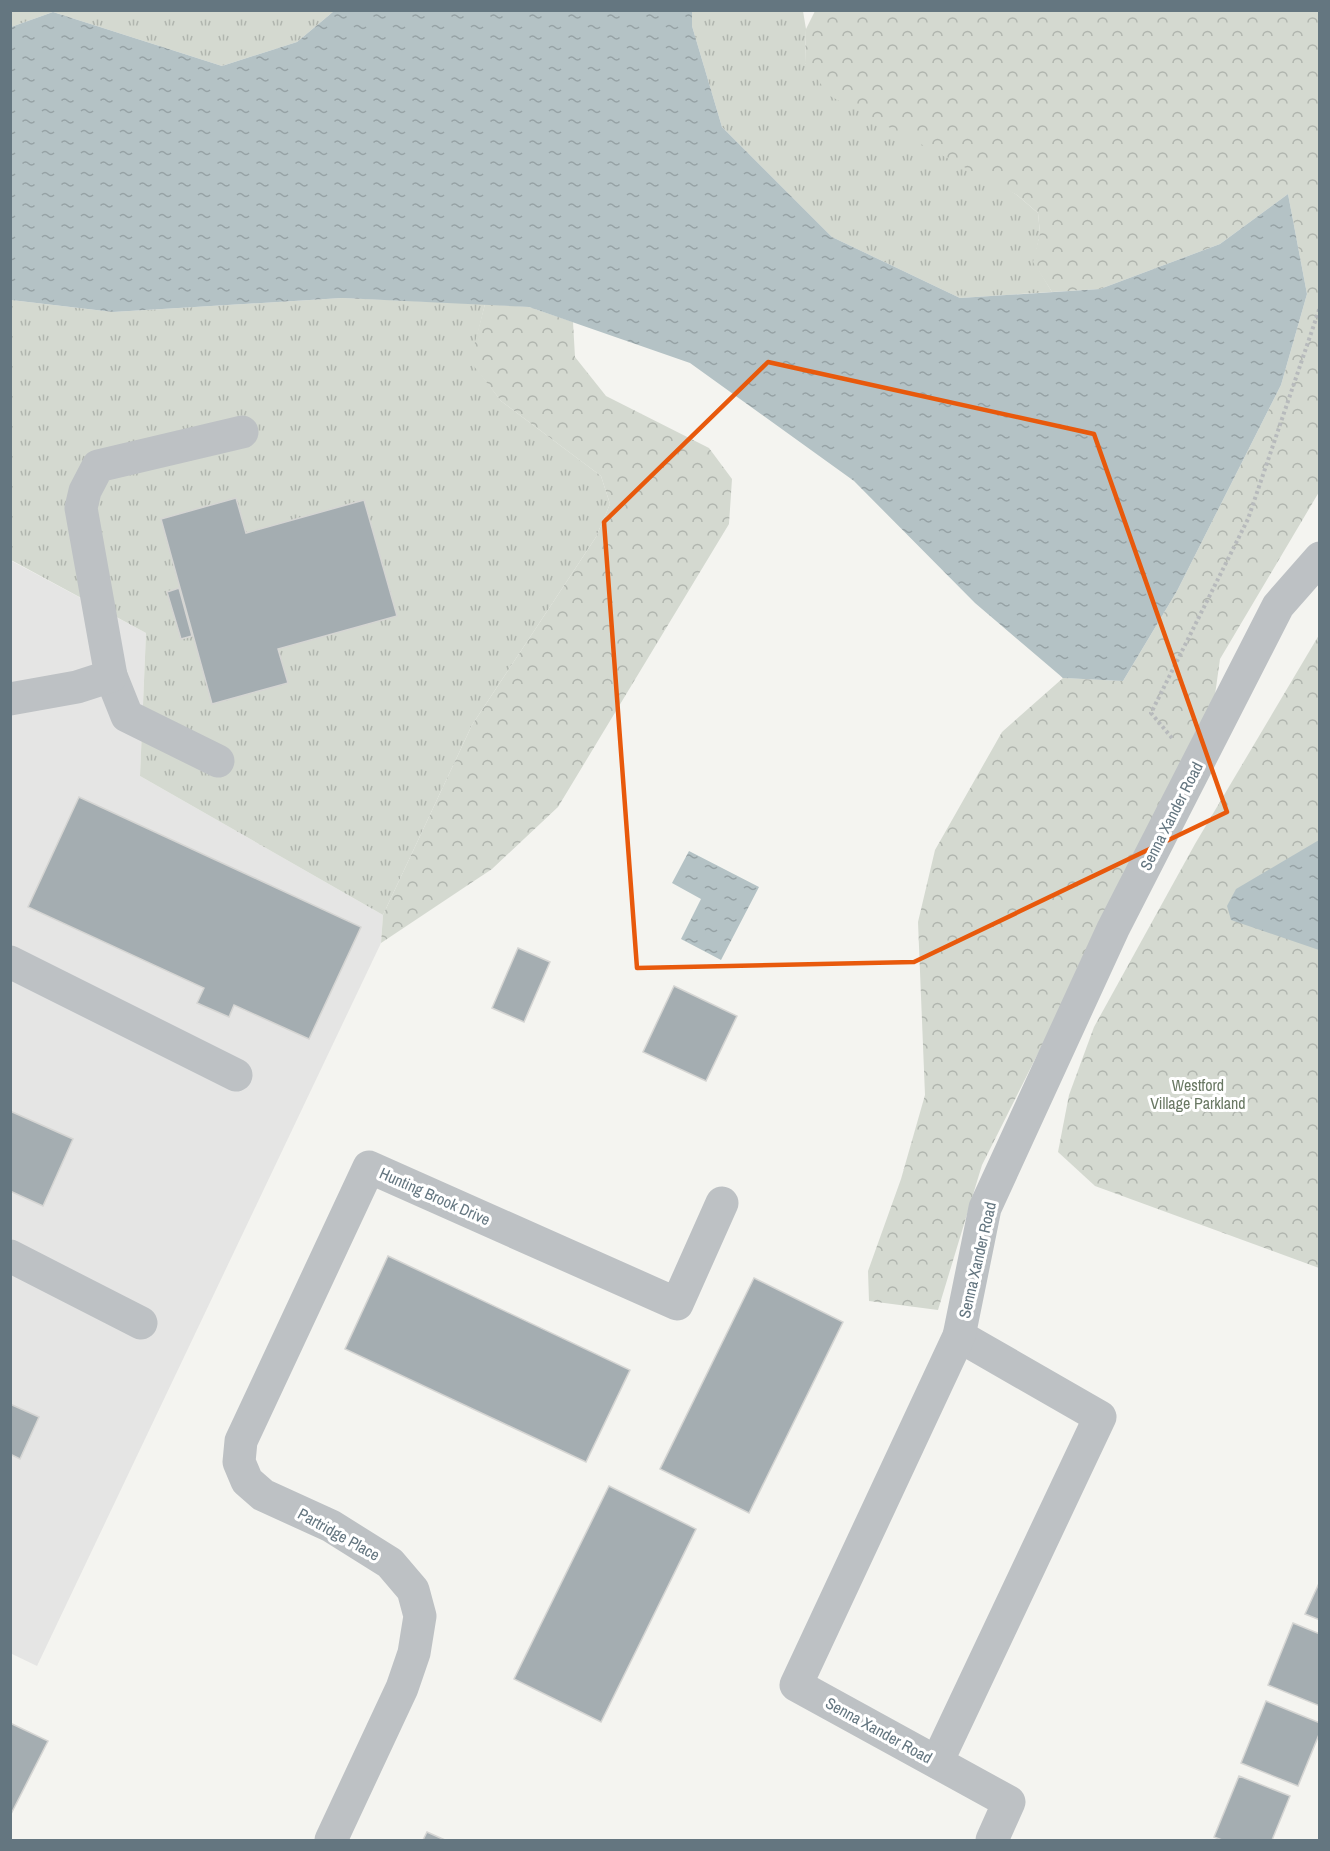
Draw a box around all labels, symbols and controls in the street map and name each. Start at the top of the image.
street label: Senna Xander Road [1134,758,1208,874]
park label: Westford Village Parkland [1150,1074,1246,1114]
street label: Hunting Brook Drive [376,1162,494,1230]
street label: Senna Xander Road [953,1200,1001,1320]
street label: Partridge Place [294,1502,384,1566]
street label: Senna Xander Road [822,1692,936,1768]

